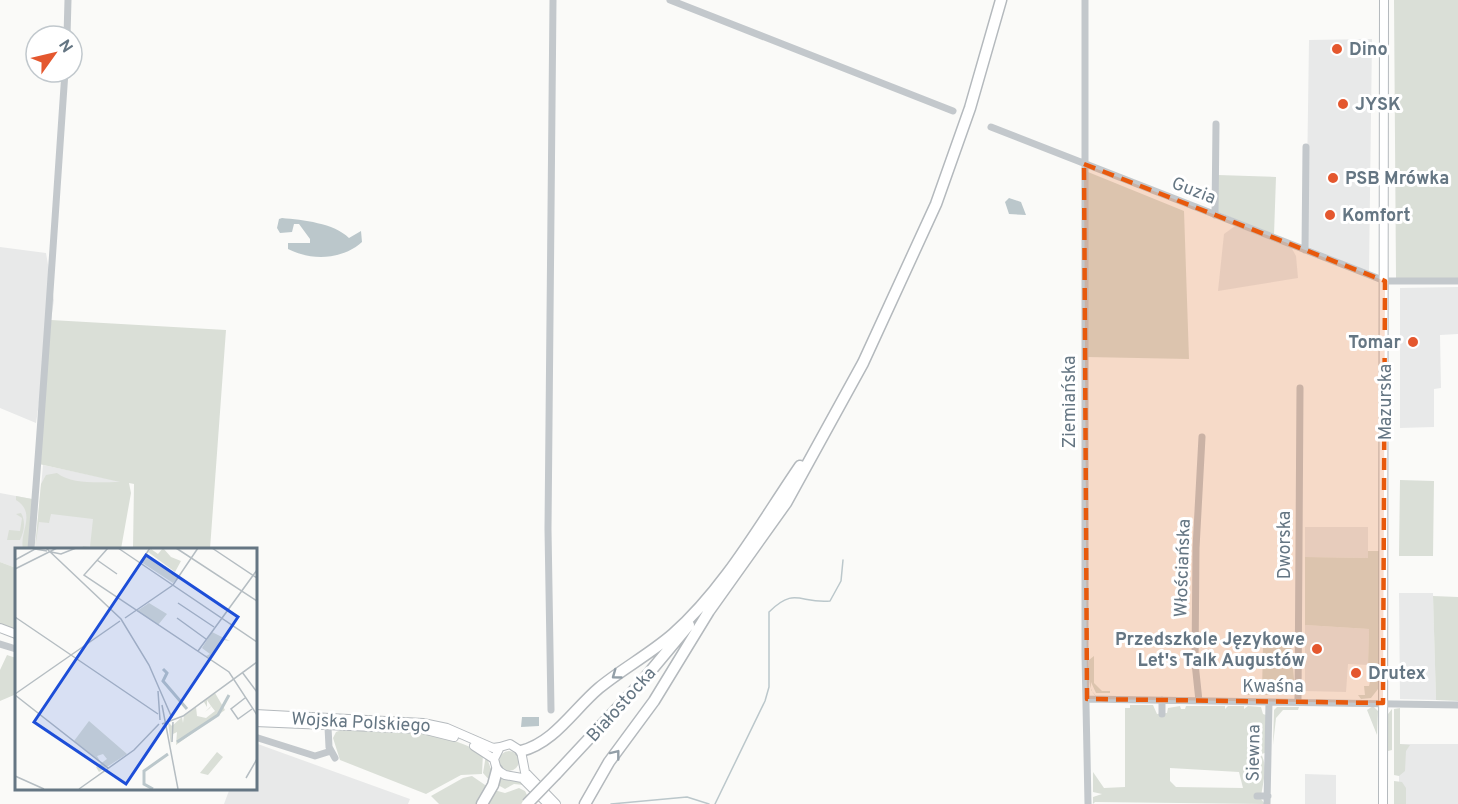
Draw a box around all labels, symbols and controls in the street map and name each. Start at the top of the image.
north arrow [24,24,84,84]
text: N [53,36,76,57]
place label: Dino [1349,39,1388,62]
marker: Dino [1330,42,1344,56]
place label: JYSK [1355,94,1401,117]
marker: JYSK [1336,97,1350,111]
place label: PSB Mrówka [1345,168,1449,191]
marker: PSB Mrówka [1326,171,1340,185]
street label: Guzia [1168,172,1219,210]
place label: Komfort [1342,205,1411,228]
marker: Komfort [1323,208,1337,222]
place label: Tomar [1348,332,1401,355]
marker: Tomar [1406,335,1420,349]
street label: Ziemiańska [1059,356,1082,448]
street label: Mazurska [1375,364,1398,440]
street label: Dworska [1274,511,1297,579]
street label: Włościańska [1170,518,1197,618]
inset map [15,548,256,789]
place label: Przedszkole Językowe Let's Talk Augustów [1115,629,1305,673]
marker: Przedszkole Językowe Let's Talk Augustów [1310,642,1324,656]
street label: Białostocka [582,663,662,747]
place label: Drutex [1368,663,1426,686]
marker: Drutex [1349,666,1363,680]
one-way arrow [611,668,622,679]
street label: Kwaśna [1242,676,1304,699]
street label: Wojska Polskiego [291,708,431,739]
street label: Siewna [1243,724,1266,782]
one-way arrow [608,750,619,761]

